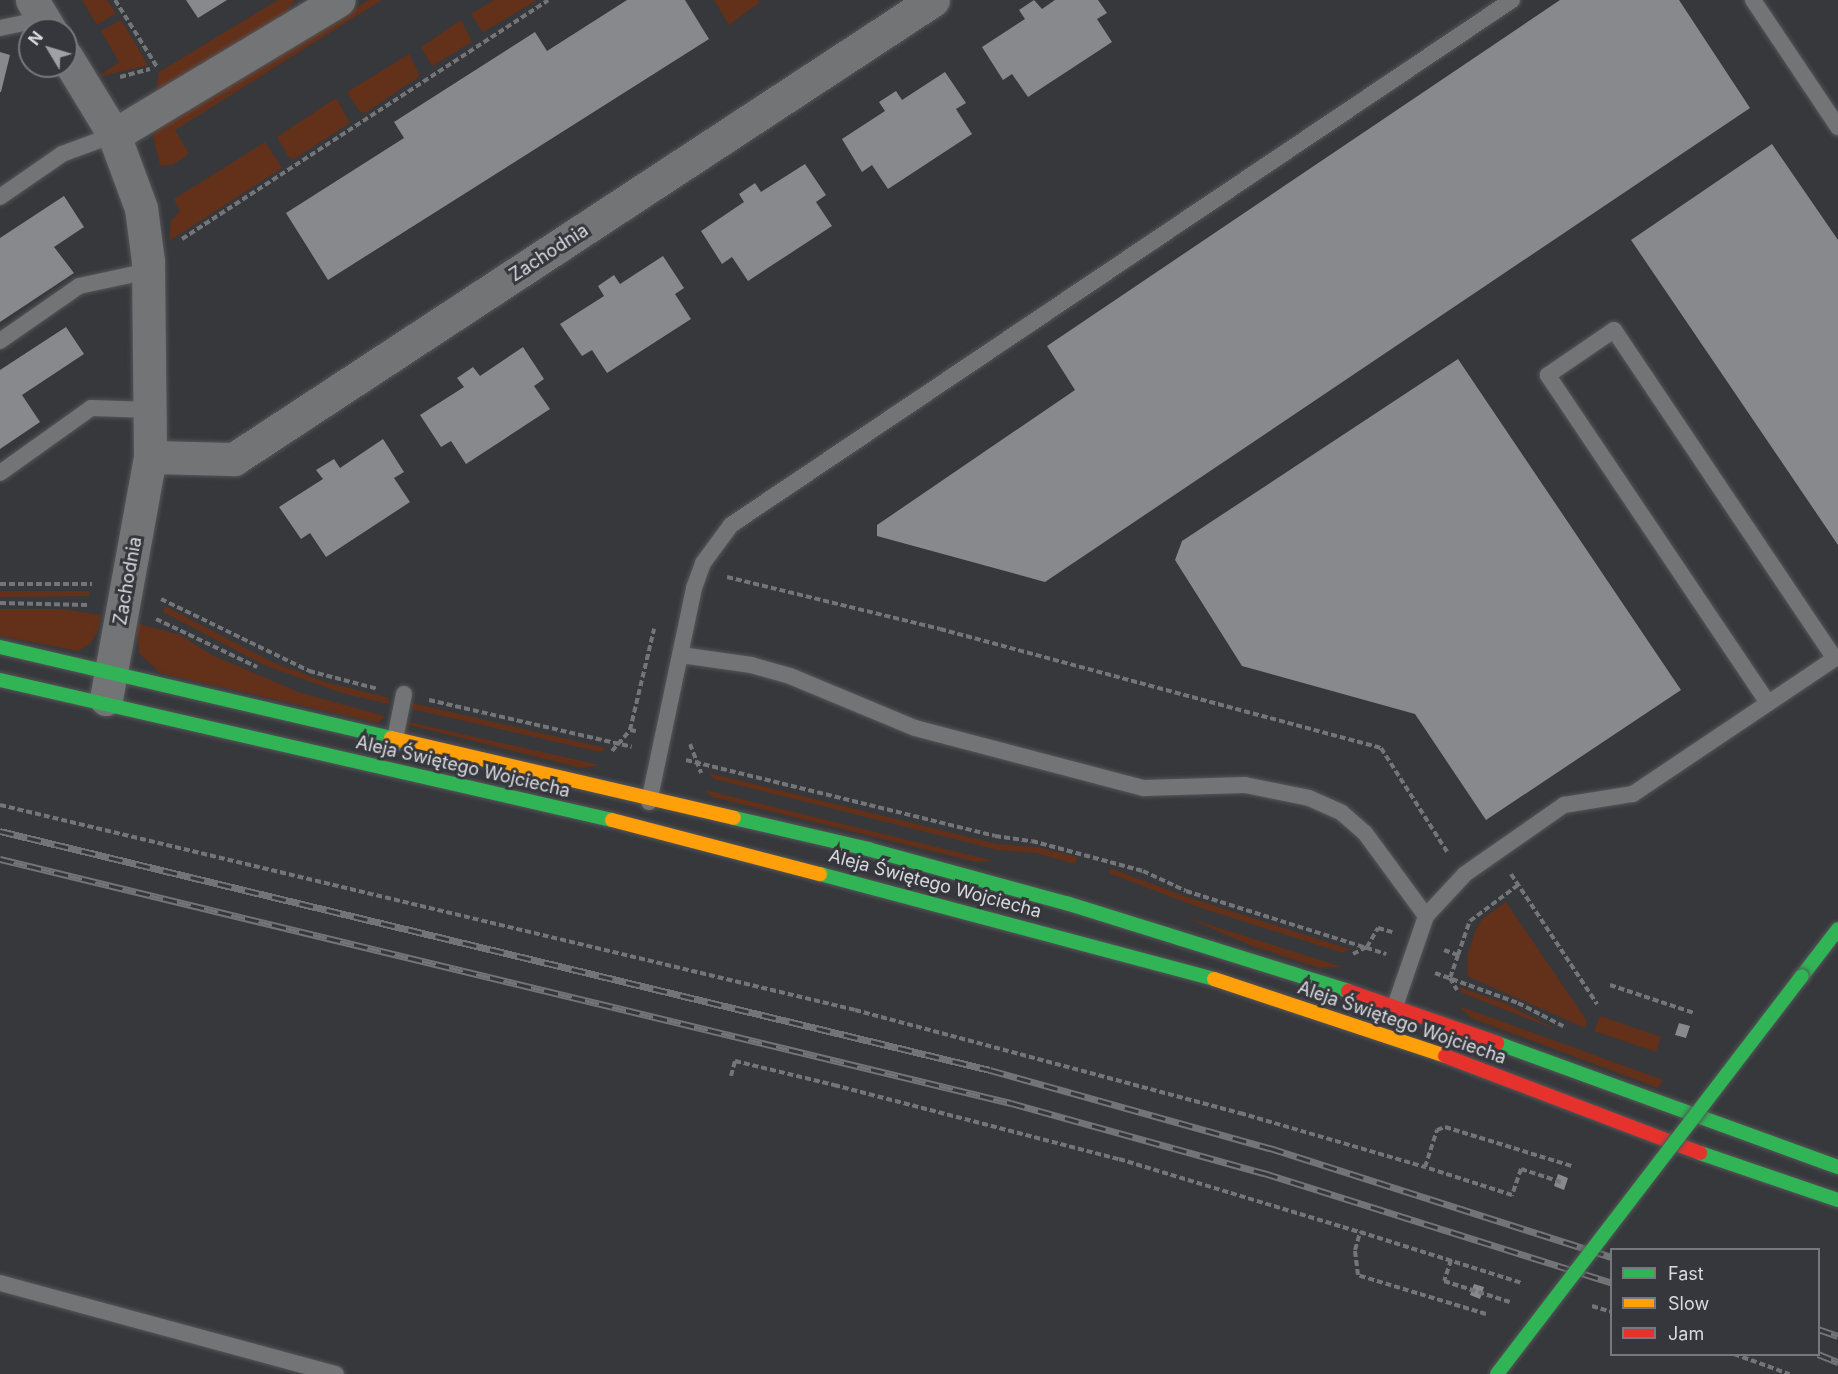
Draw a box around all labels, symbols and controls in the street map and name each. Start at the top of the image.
north arrow [18,18,78,78]
text: N [24,27,47,49]
street label: Zachodnia [506,220,592,286]
street label: Zachodnia [110,535,146,627]
street label: Aleja Świętego Wojciecha [354,732,572,802]
street label: Aleja Świętego Wojciecha [826,845,1044,923]
street label: Aleja Świętego Wojciecha [1295,977,1509,1069]
legend [1610,1248,1820,1356]
text: Fast [1668,1263,1704,1284]
text: Slow [1668,1293,1709,1314]
text: Jam [1668,1323,1704,1344]

